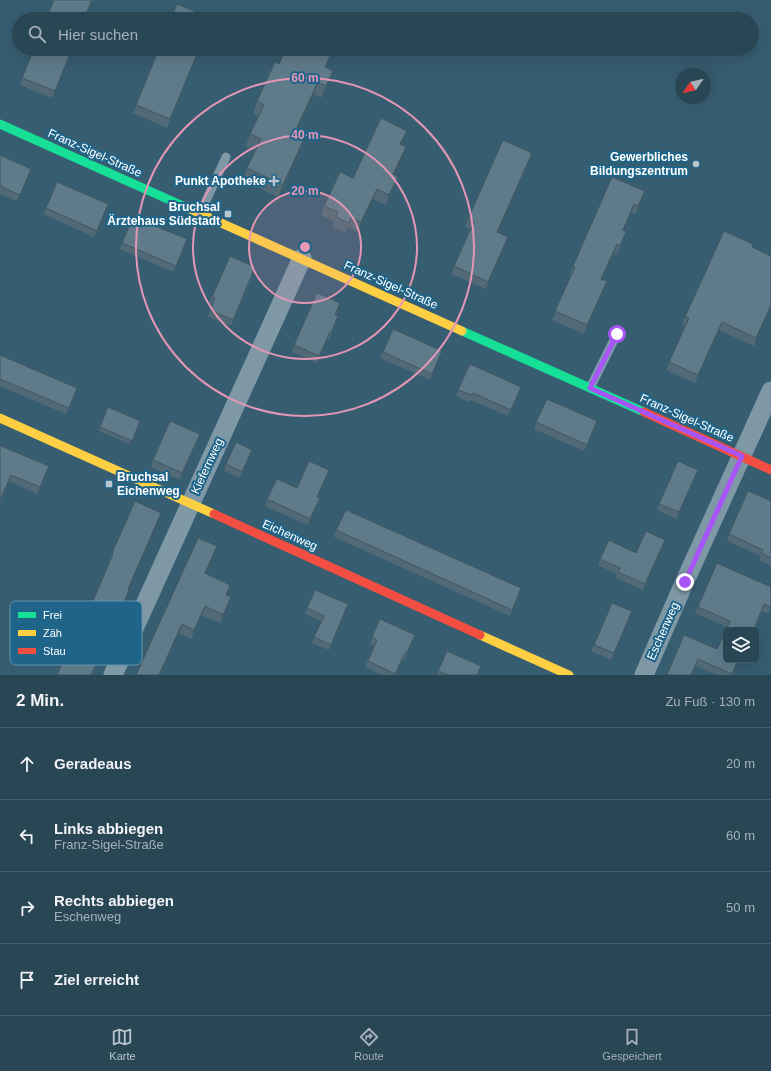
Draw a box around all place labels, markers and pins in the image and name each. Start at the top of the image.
place label: Gewerbliches Bildungszentrum [590,150,688,178]
marker: Gewerbliches Bildungszentrum [691,159,701,169]
place label: Punkt Apotheke [175,174,266,188]
marker: Punkt Apotheke [269,176,279,186]
place label: Bruchsal Ärztehaus Südstadt [107,200,220,228]
marker: Bruchsal Ärztehaus Südstadt [223,209,233,219]
centre of rings [298,240,312,254]
place label: Bruchsal Eichenweg [117,470,180,498]
marker: Bruchsal Eichenweg [104,479,114,489]

